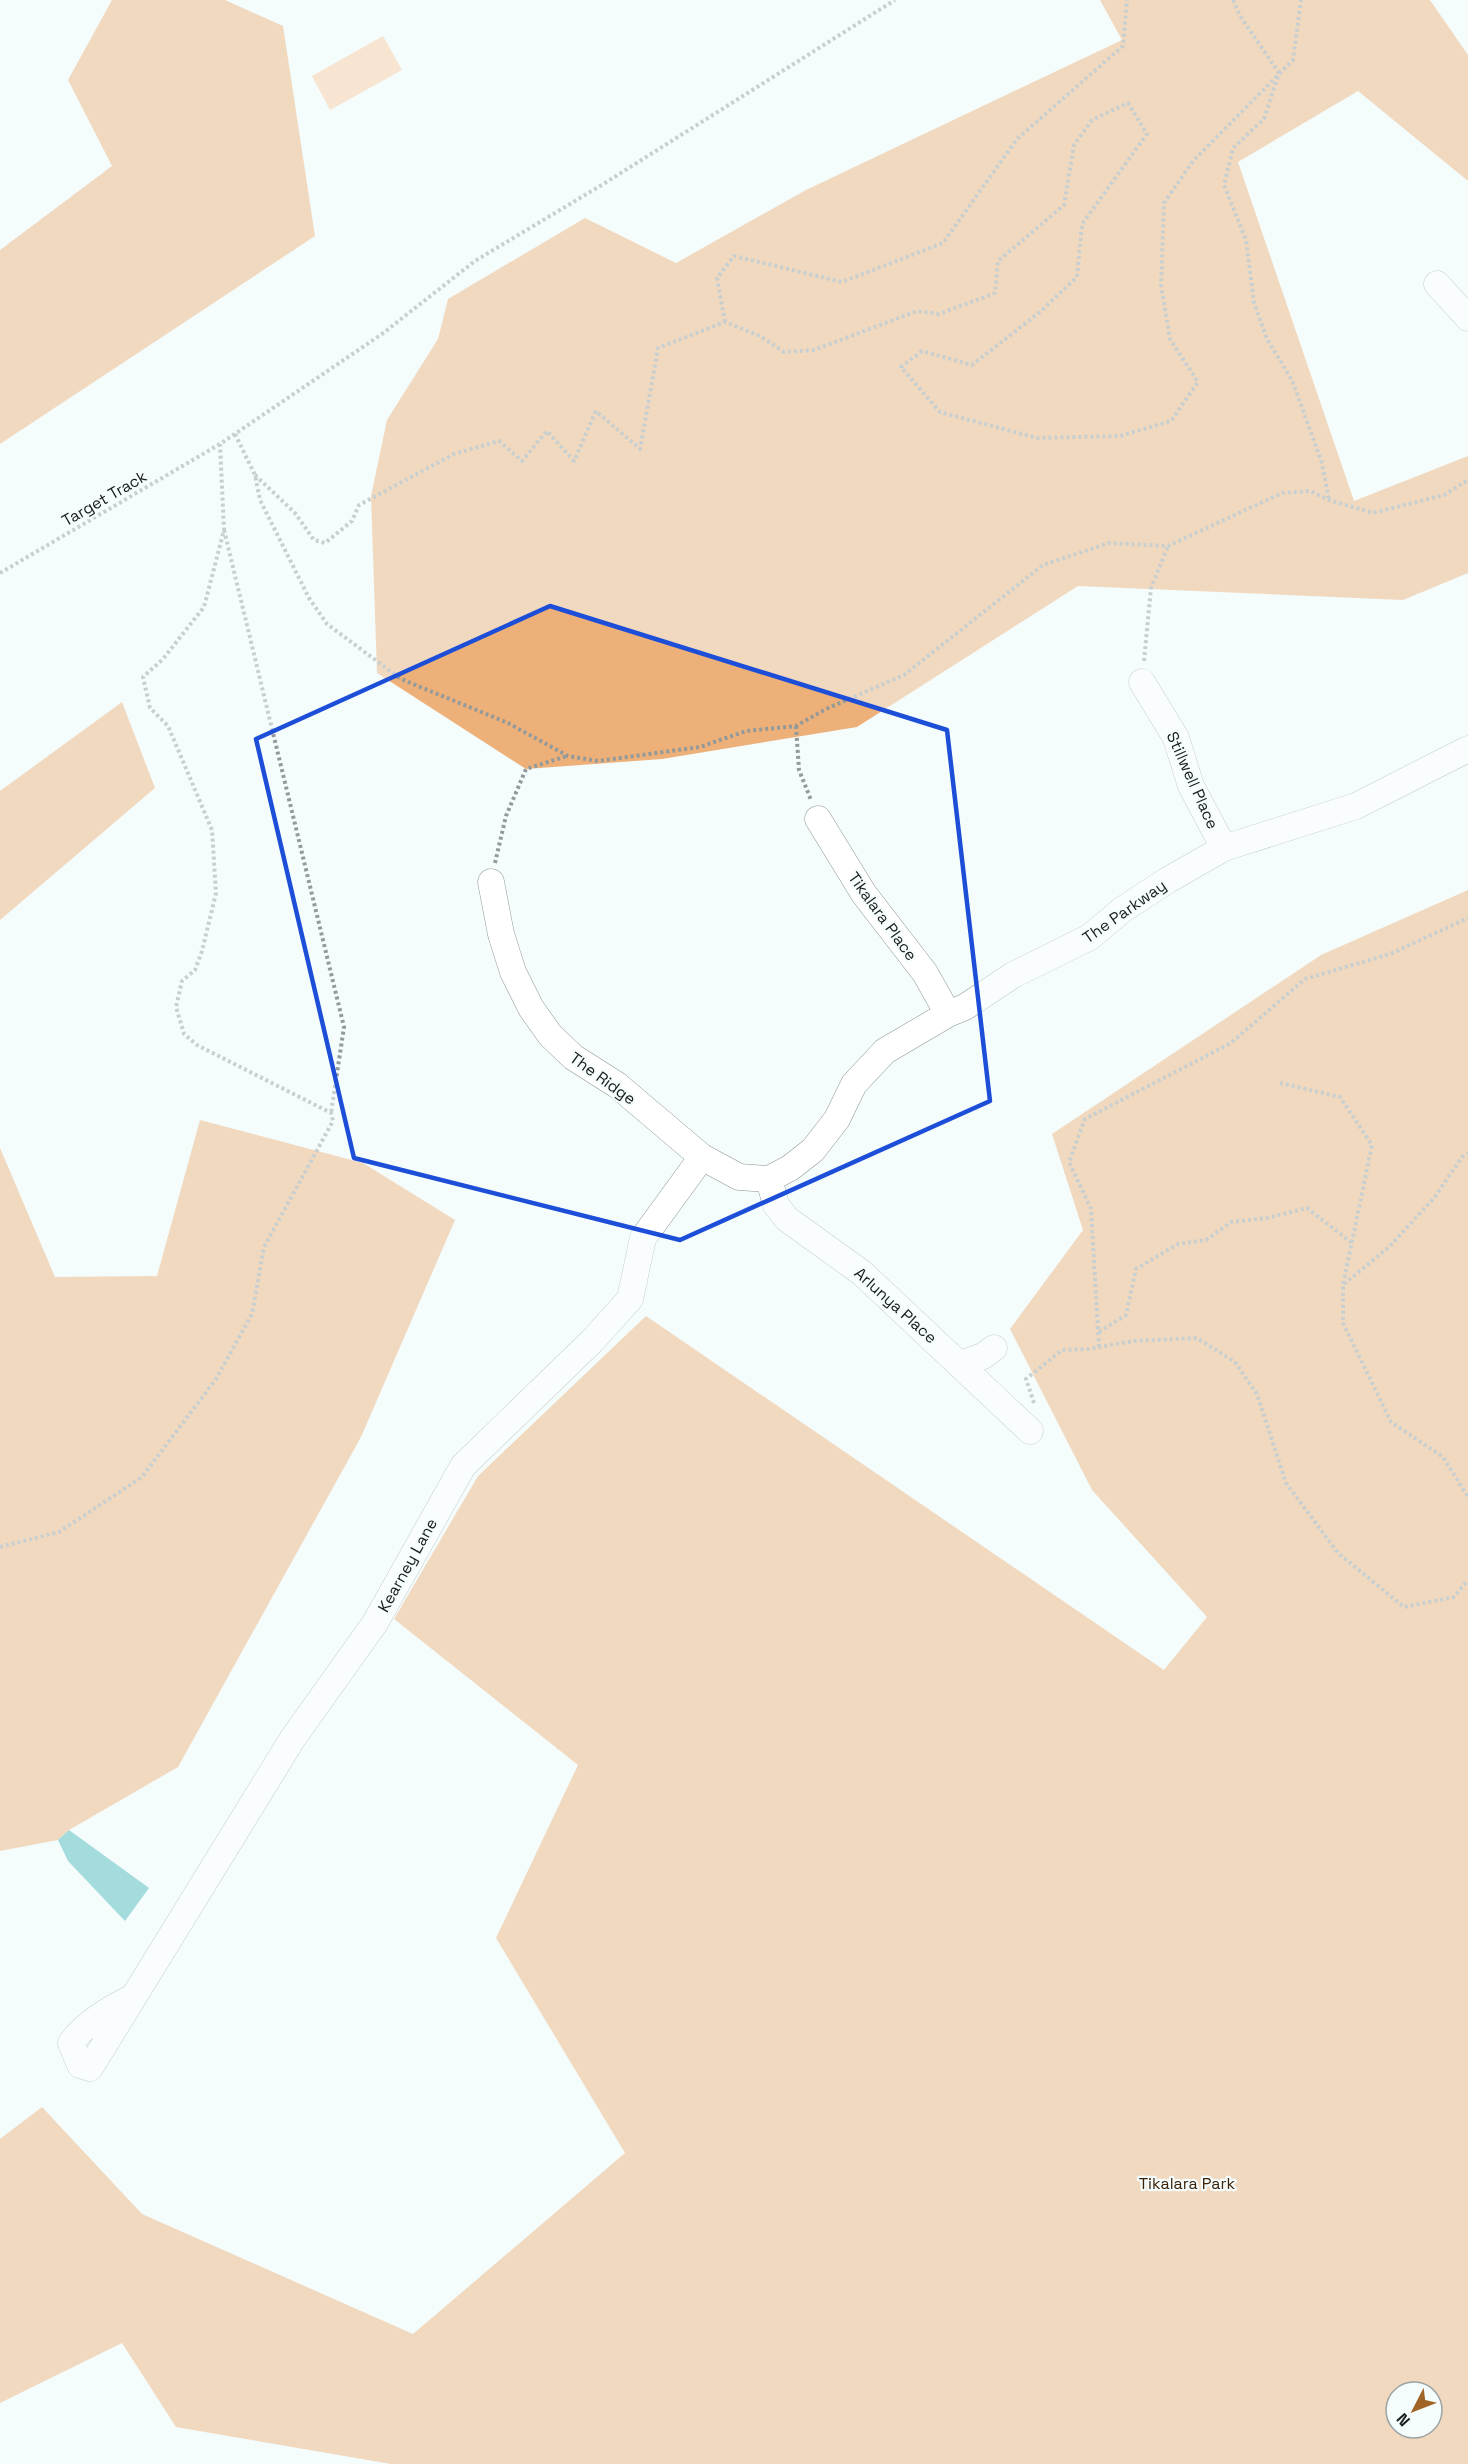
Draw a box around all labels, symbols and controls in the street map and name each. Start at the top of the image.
street label: Target Track [58,466,151,531]
street label: Stillwell Place [1162,728,1223,832]
street label: Tikalara Place [843,868,922,965]
street label: The Parkway [1078,875,1170,948]
street label: The Ridge [565,1047,640,1109]
street label: Arlunya Place [850,1263,941,1348]
street label: Kearney Lane [373,1514,442,1616]
park label: Tikalara Park [1139,2173,1236,2194]
north arrow [1384,2380,1444,2440]
text: N [1392,2409,1415,2431]

